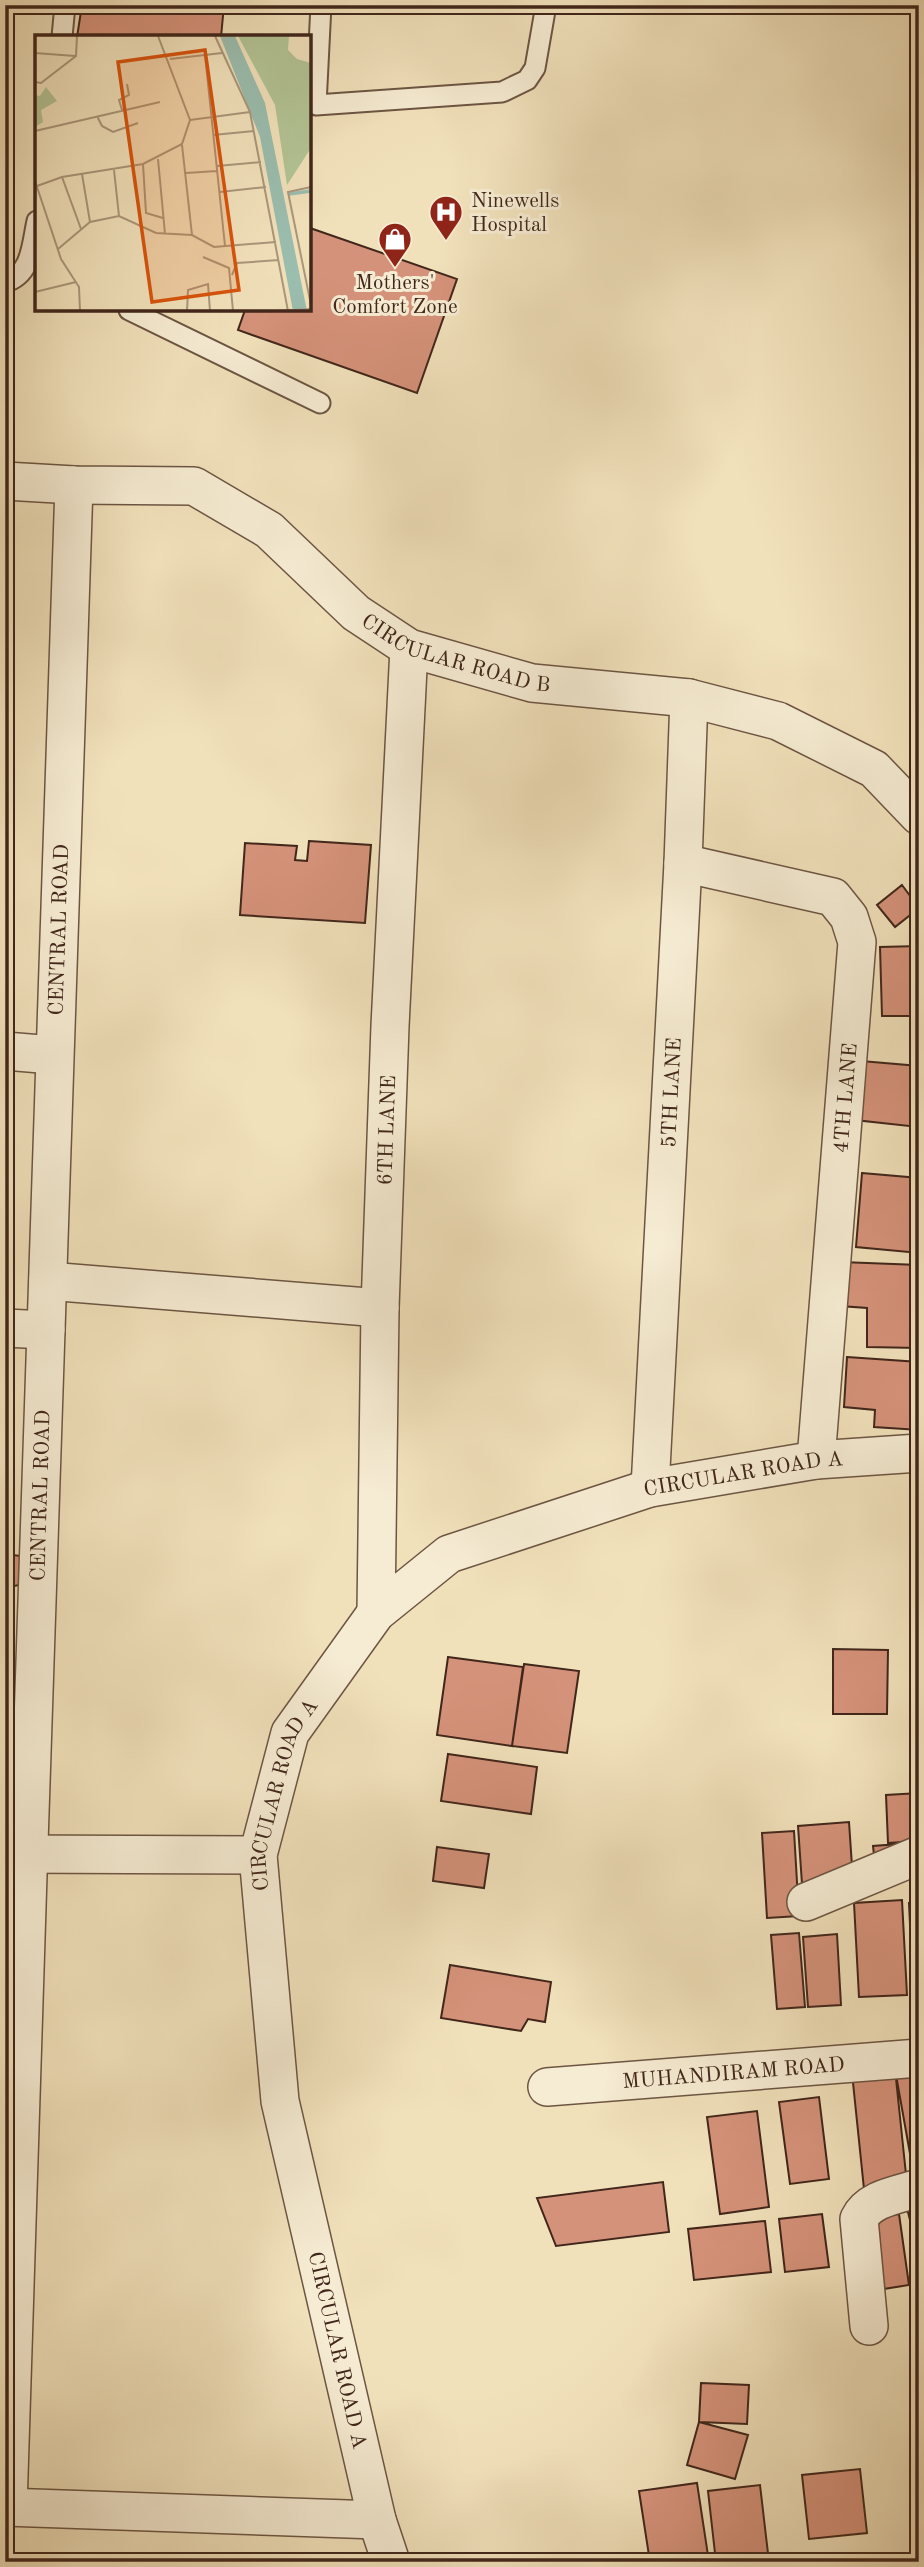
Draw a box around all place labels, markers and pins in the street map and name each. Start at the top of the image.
place label: Ninewells Hospital [471,191,559,236]
hospital icon: Ninewells Hospital [427,193,465,242]
shop icon: Mothers' Comfort Zone [376,220,414,269]
place label: Mothers' Comfort Zone [332,273,458,318]

